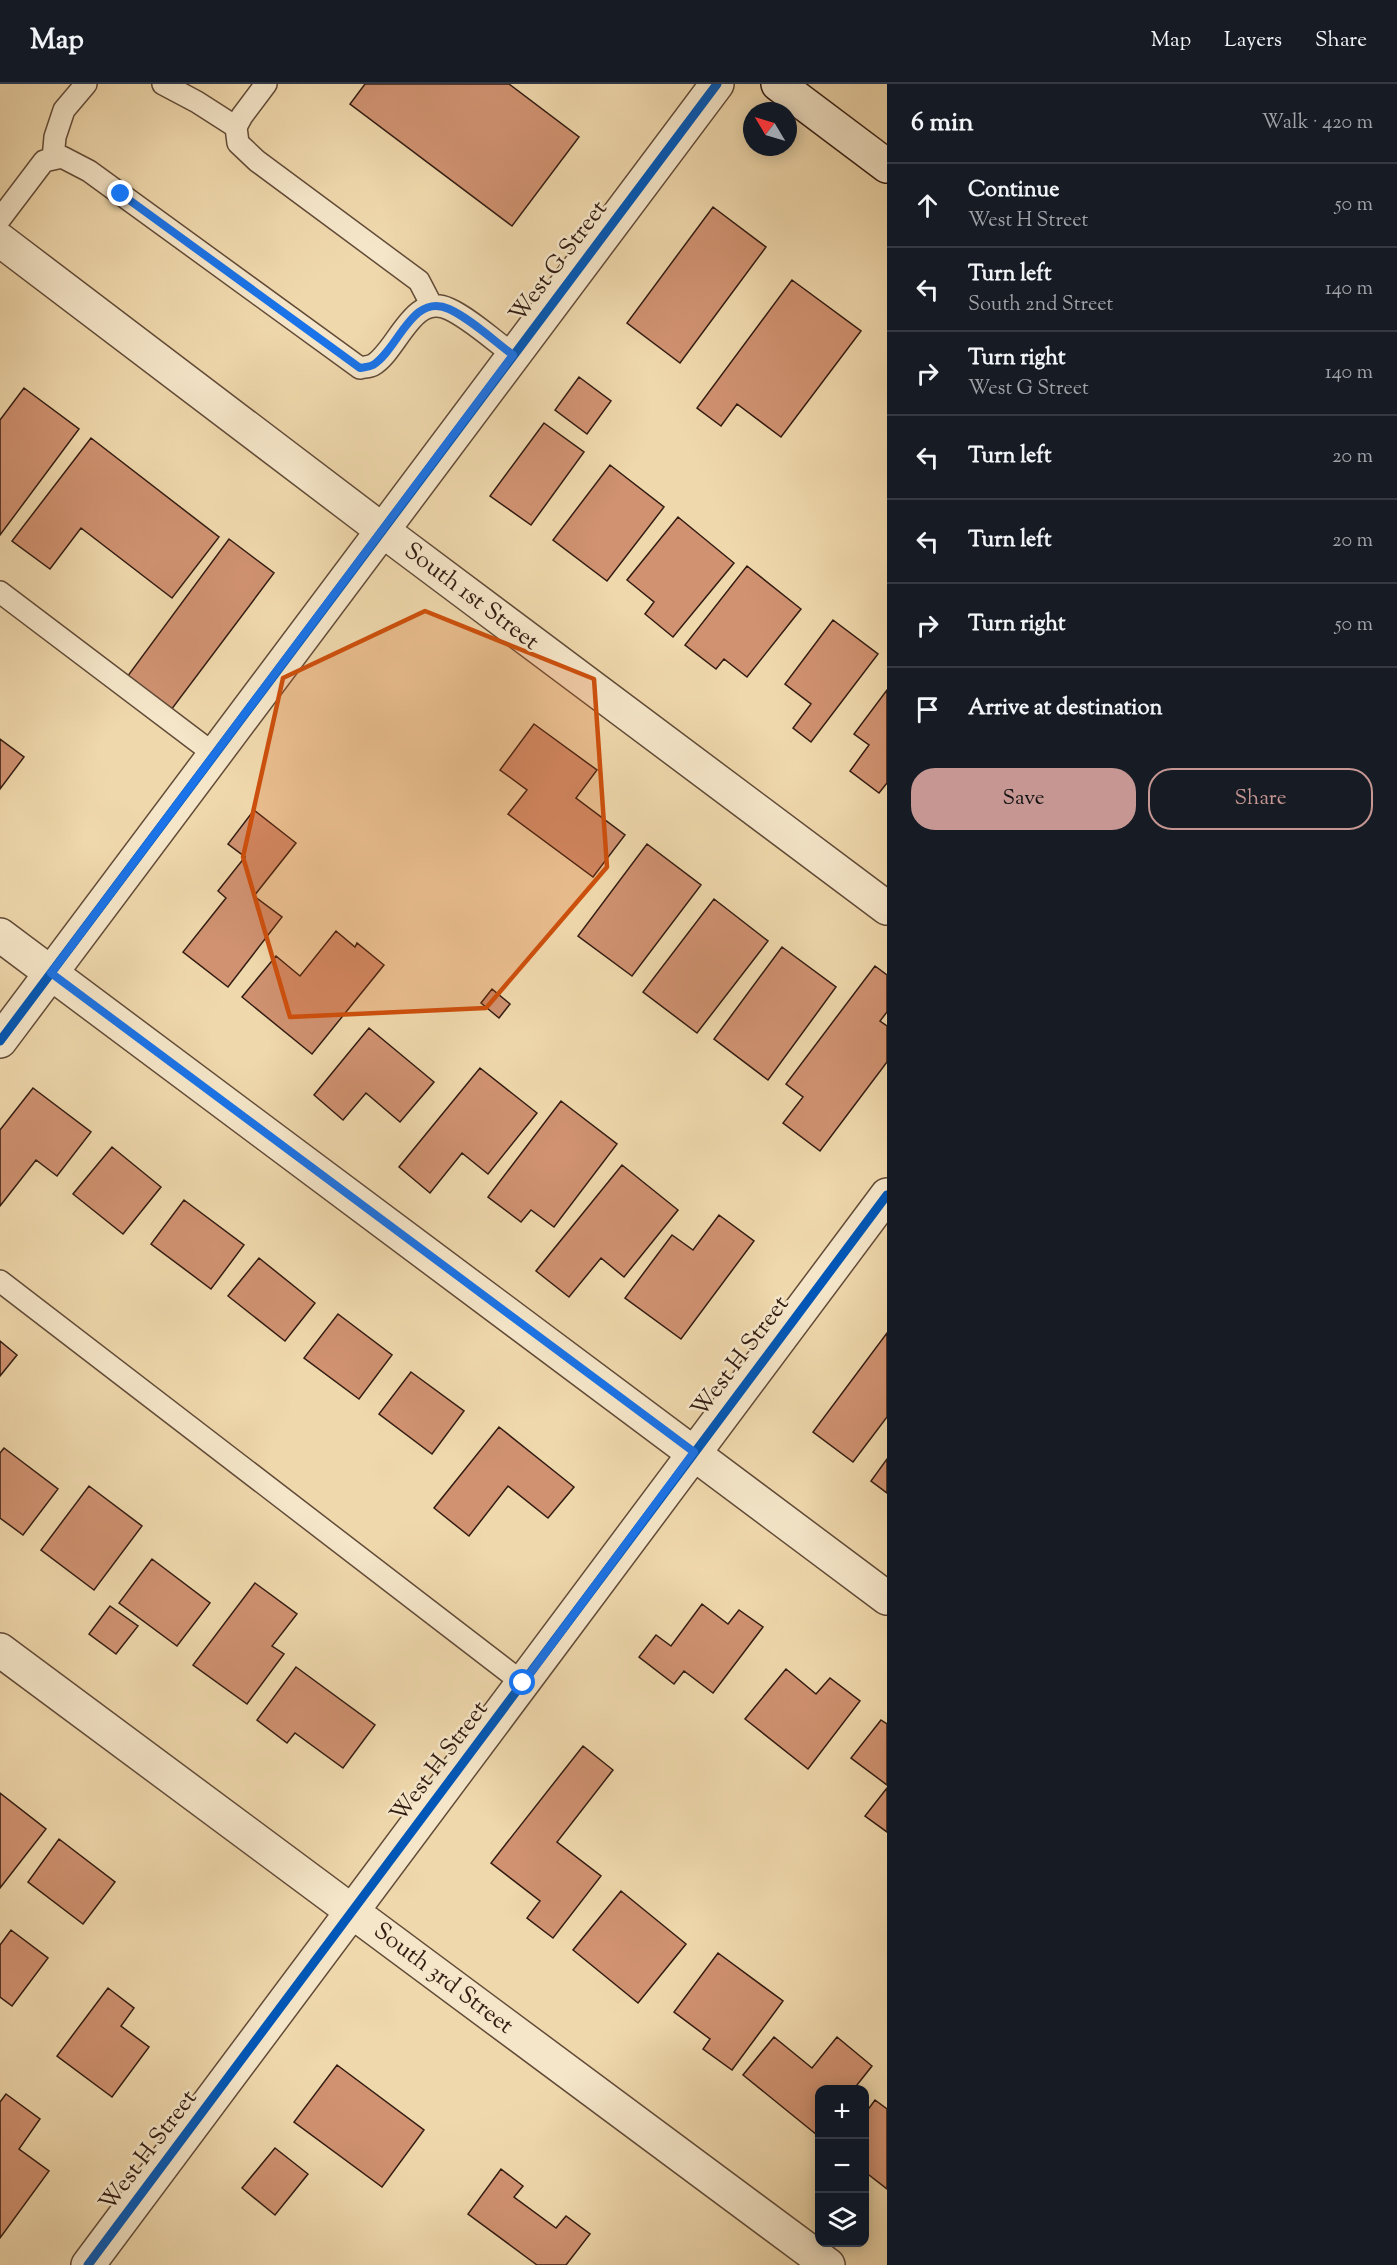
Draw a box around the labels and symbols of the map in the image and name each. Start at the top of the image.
north arrow [743,102,797,156]
route end [107,180,133,206]
street label: West G Street [502,194,616,330]
street label: South 1st Street [396,535,546,659]
street label: West H Street [684,1289,798,1425]
route start [509,1669,535,1695]
street label: West H Street [383,1694,497,1830]
street label: South 3rd Street [366,1915,520,2043]
street label: West H Street [92,2083,206,2219]

